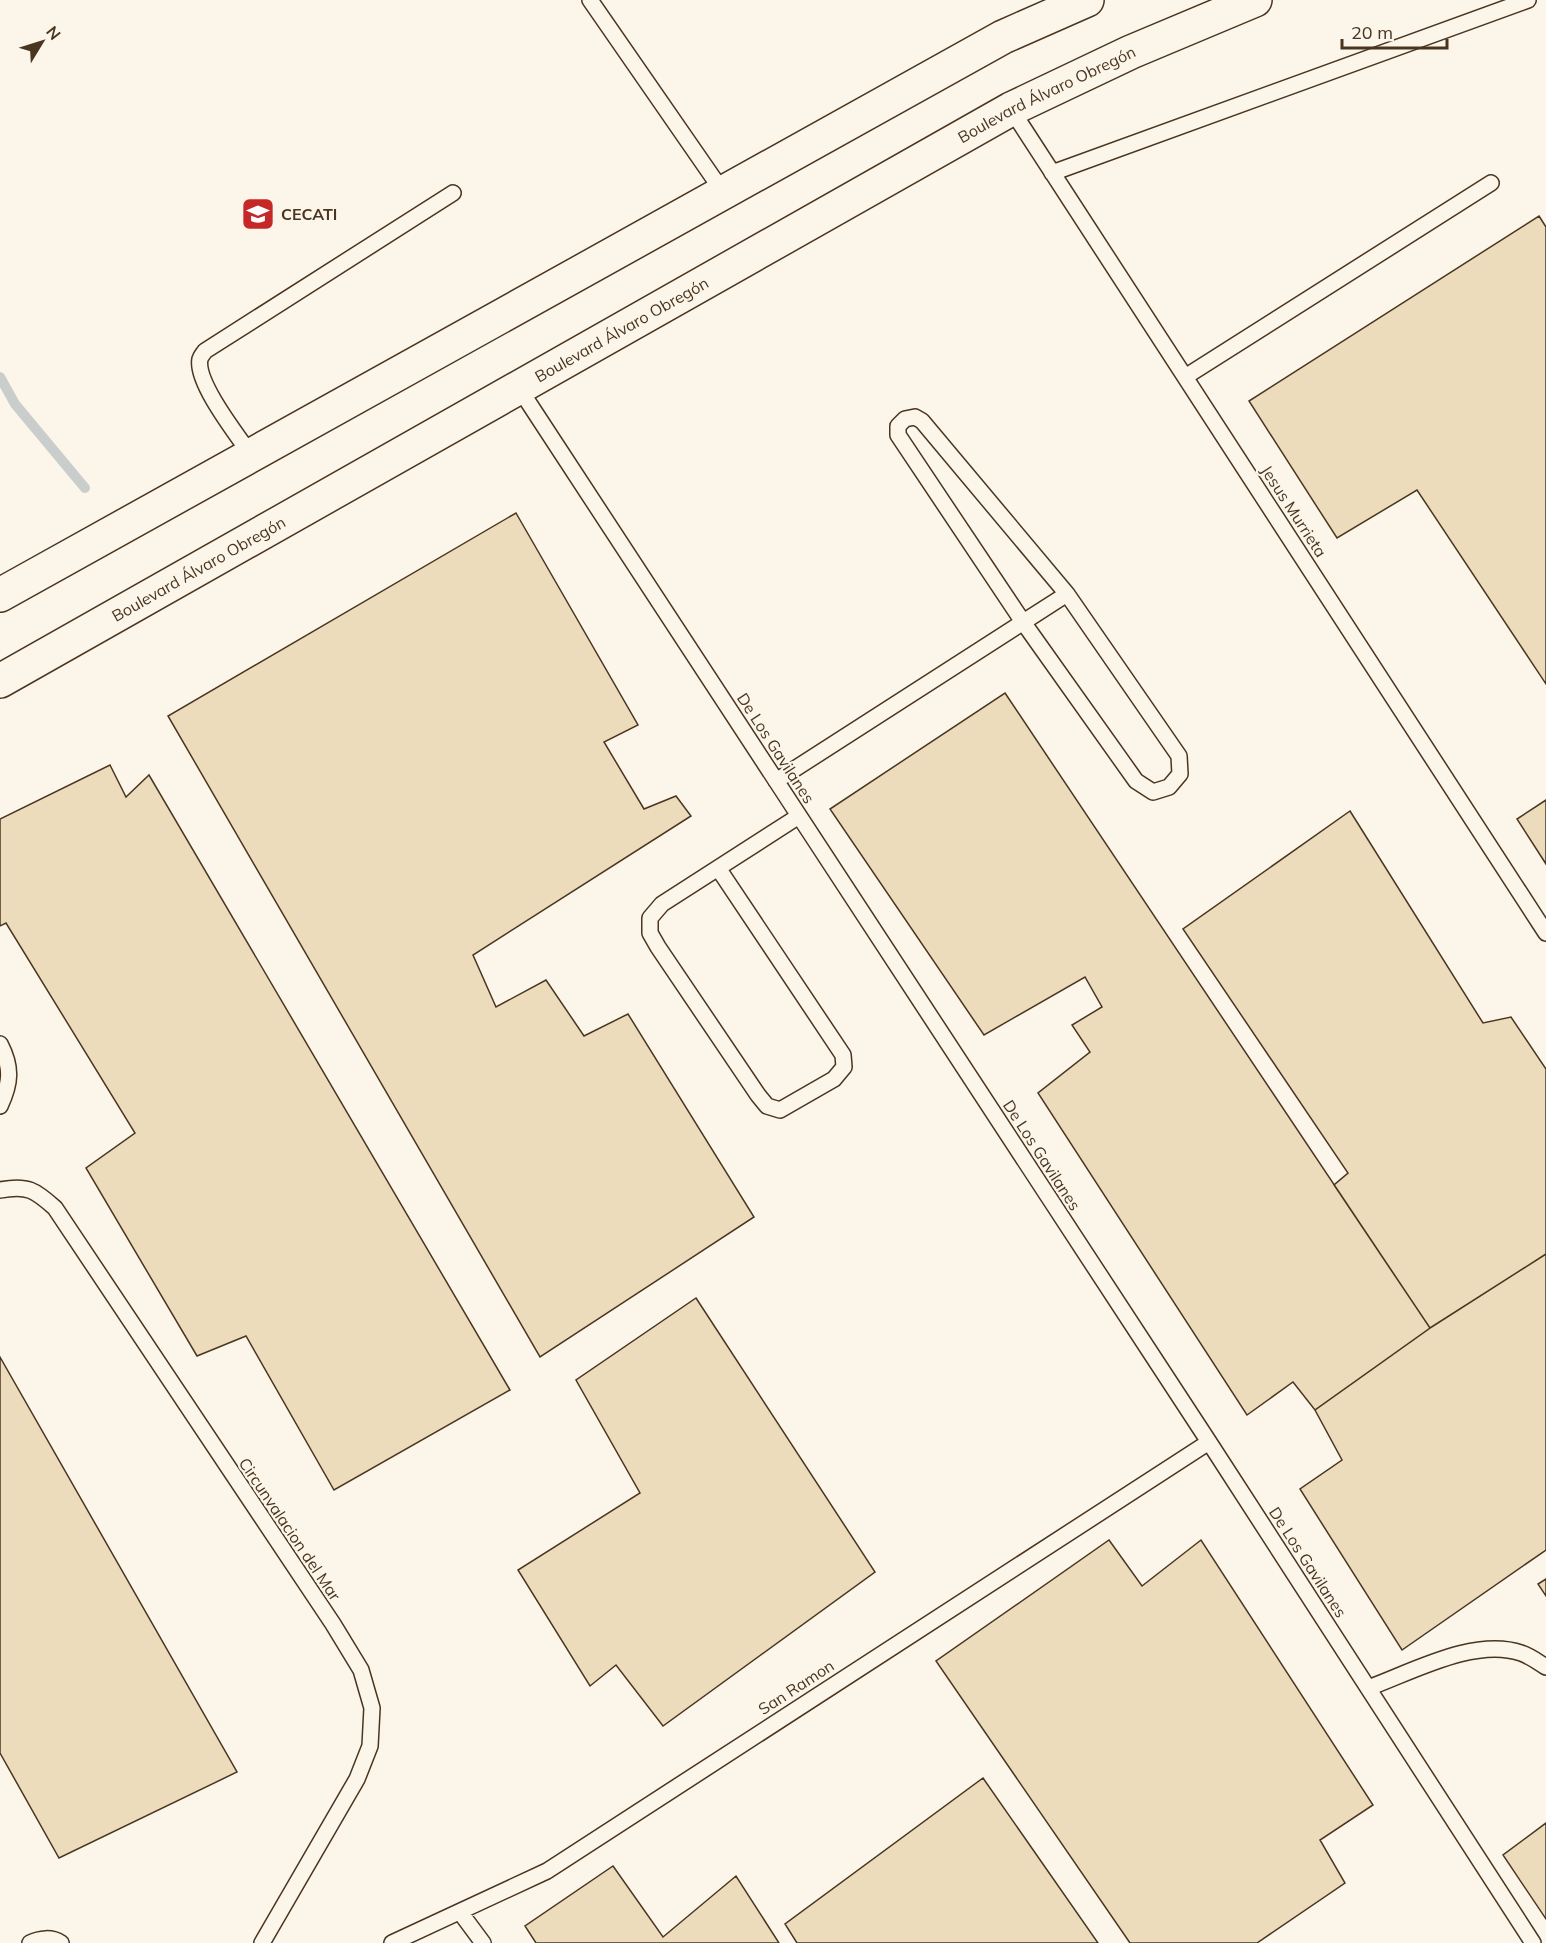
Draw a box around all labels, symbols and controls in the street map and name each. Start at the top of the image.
north arrow [12,12,72,72]
scale bar [1342,12,1447,50]
text: 20 m [1351,21,1393,44]
text: N [42,22,65,44]
street label: Boulevard Álvaro Obregón [954,41,1139,147]
school or university icon: CECATI [240,196,276,232]
place label: CECATI [281,204,337,224]
street label: Boulevard Álvaro Obregón [531,272,712,386]
street label: Jesus Murrieta [1257,461,1331,561]
street label: Boulevard Álvaro Obregón [108,512,289,626]
street label: De Los Gavilanes [733,689,819,807]
street label: De Los Gavilanes [999,1096,1085,1214]
street label: Circunvalacion del Mar [235,1454,345,1604]
street label: De Los Gavilanes [1265,1503,1351,1621]
street label: San Ramon [754,1655,838,1719]

